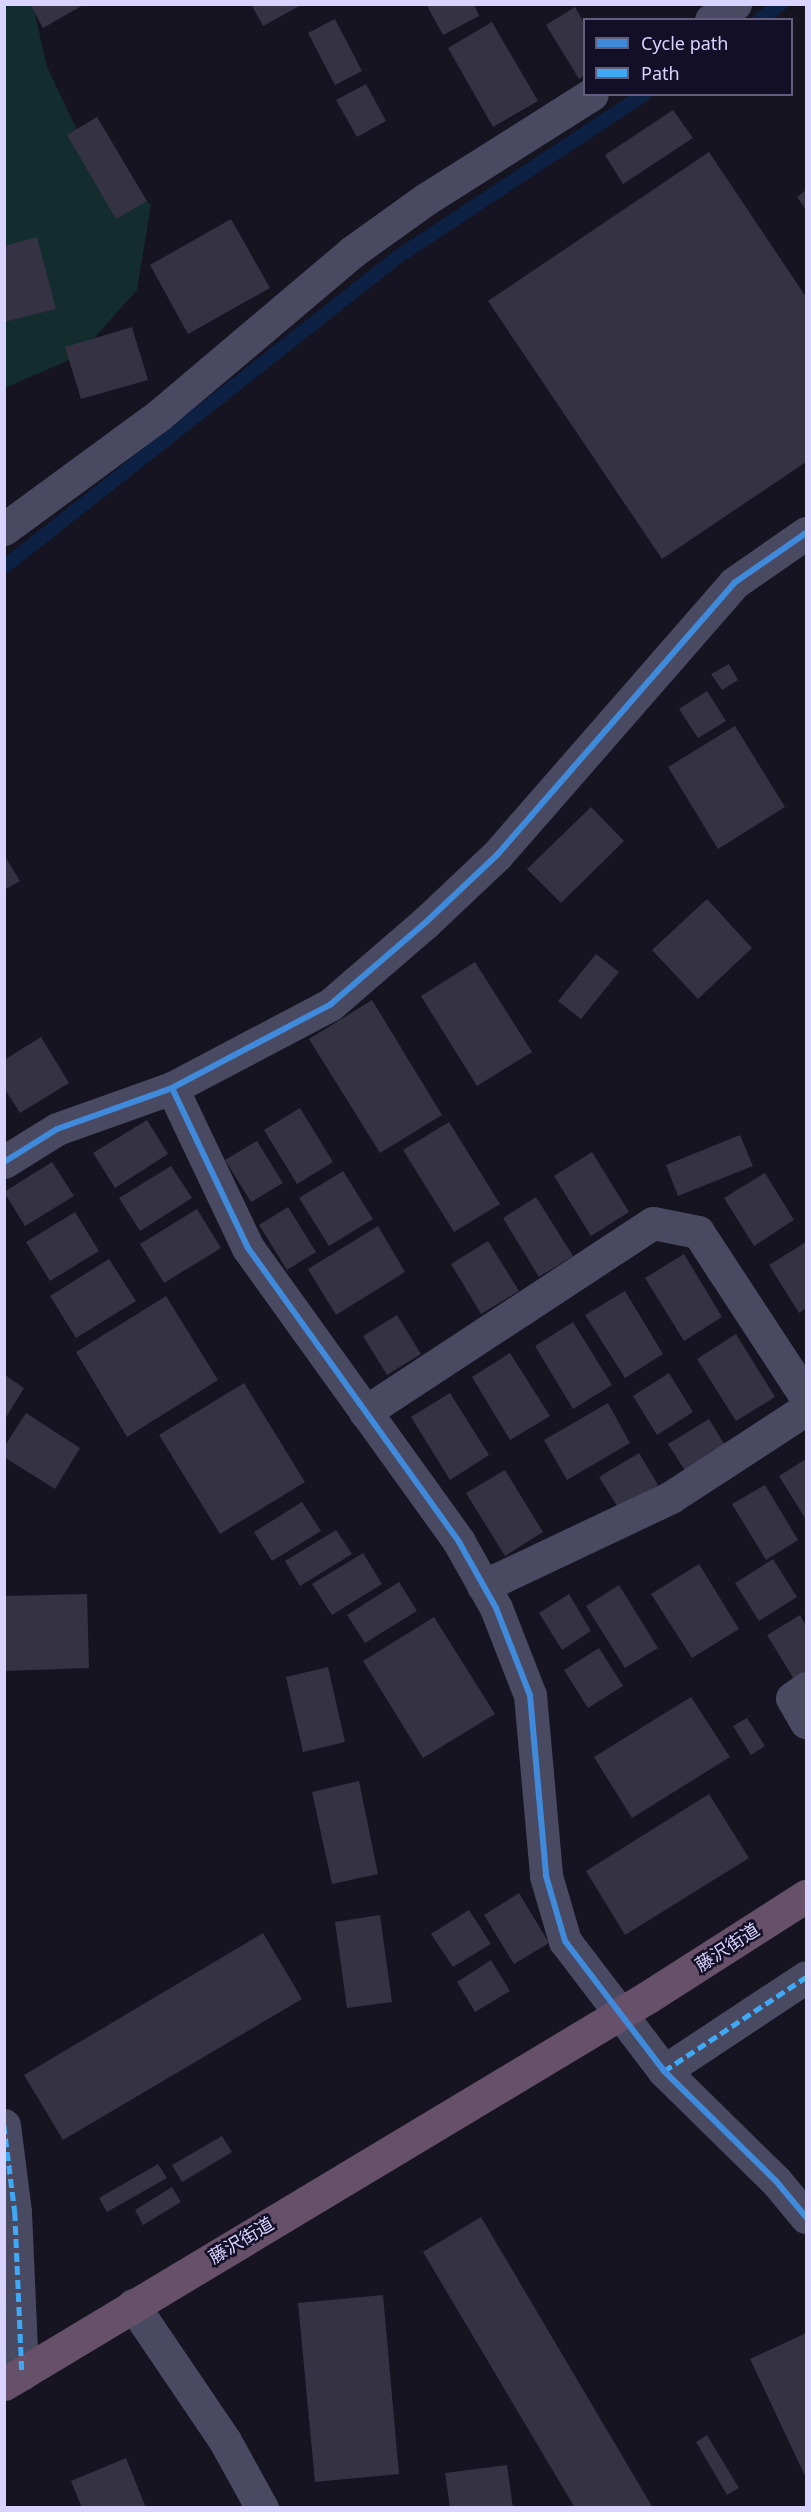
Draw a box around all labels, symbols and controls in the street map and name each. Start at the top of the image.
legend [583,18,793,96]
text: Cycle path [641,31,728,55]
text: Path [641,61,680,85]
street label: 藤沢街道 [691,1918,763,1976]
street label: 藤沢街道 [205,2212,277,2268]

